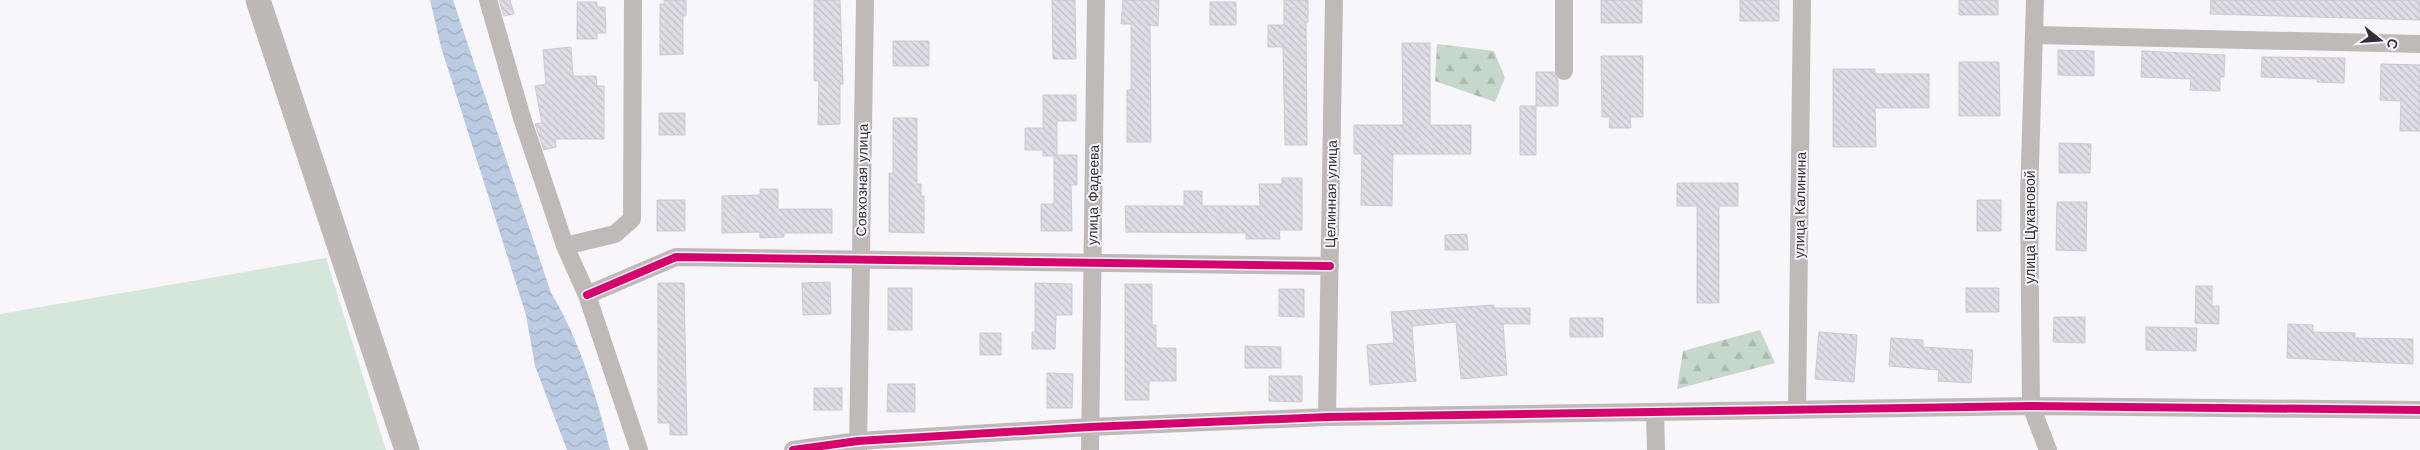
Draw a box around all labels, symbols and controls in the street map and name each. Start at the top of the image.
north arrow [2355,15,2405,65]
text: С [2383,37,2402,51]
street label: Совхозная улица [853,123,871,236]
street label: Целинная улица [1322,140,1340,248]
street label: улица Фадеева [1084,144,1102,245]
street label: улица Калинина [1791,152,1809,258]
street label: улица Цукановой [2022,170,2038,284]

